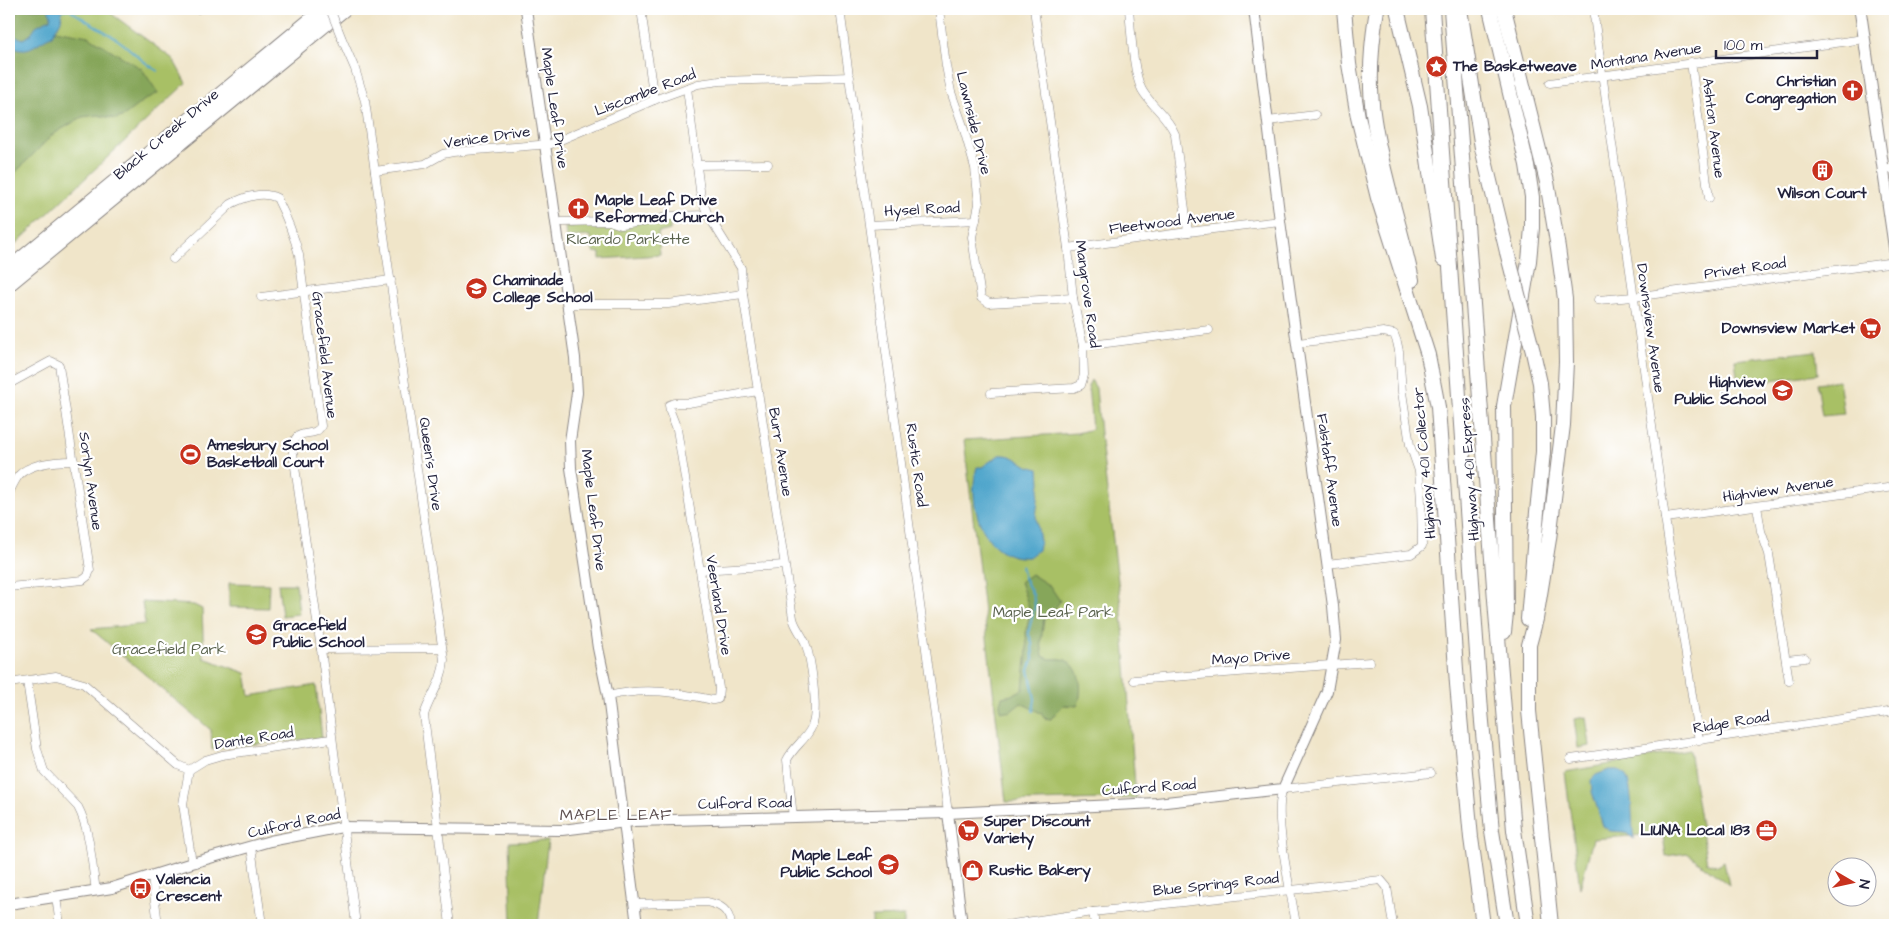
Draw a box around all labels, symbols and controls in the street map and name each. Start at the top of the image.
scale bar [1716,28,1818,60]
text: 100 m [1724,35,1763,56]
street label: Montana Avenue [1589,37,1703,76]
street label: Maple Leaf Drive [536,46,573,170]
place icon: The Basketweave [1425,54,1449,78]
place label: The Basketweave [1452,56,1577,77]
street label: Liscombe Road [592,63,699,121]
street label: Lawnside Drive [951,69,996,177]
place label: Christian Congregation [1746,71,1836,111]
street label: Ashton Avenue [1697,77,1730,180]
church icon: Christian Congregation [1840,78,1864,102]
street label: Black Creek Drive [109,84,224,185]
street label: Venice Drive [442,121,532,154]
building icon: Wilson Court [1810,158,1834,182]
place label: Wilson Court [1776,183,1868,204]
place label: Maple Leaf Drive Reformed Church [595,190,724,228]
church icon: Maple Leaf Drive Reformed Church [567,197,591,221]
street label: Hysel Road [884,197,961,223]
street label: Fleetwood Avenue [1108,203,1236,240]
park label: RIcardo Parkette [566,229,690,250]
street label: Mangrove Road [1069,239,1105,350]
street label: Privet Road [1703,252,1788,285]
street label: Downsview Avenue [1631,262,1670,394]
place label: Chaminade College School [493,270,593,310]
school or university icon: Chaminade College School [465,277,489,301]
street label: Gracefield Avenue [306,290,343,420]
supermarket icon: Downsview Market [1859,316,1883,340]
place label: Downsview Market [1722,318,1856,339]
place label: Highview Public School [1674,372,1767,410]
school or university icon: Highview Public School [1770,379,1794,403]
street label: Highway 401 Collector [1407,386,1443,540]
street label: Highway 401 Express [1454,396,1486,541]
street label: Burr Avenue [763,406,798,498]
street label: Falstaff Avenue [1311,412,1348,528]
street label: Queen's Drive [414,416,447,512]
street label: Rustic Road [900,422,933,508]
street label: Sorlyn Avenue [72,430,108,532]
place label: Amesbury School Basketball Court [207,435,329,473]
sports icon: Amesbury School Basketball Court [179,442,203,466]
street label: Maple Leaf Drive [576,448,611,572]
street label: Highview Avenue [1721,471,1835,509]
street label: Veerland Drive [700,553,737,657]
park label: Maple Leaf Park [993,602,1113,623]
place label: Gracefield Public School [273,615,365,653]
school or university icon: Gracefield Public School [245,622,269,646]
park label: Gracefield Park [112,639,226,660]
street label: Mayo Drive [1211,644,1291,672]
street label: Ridge Road [1691,706,1771,740]
street label: Dante Road [213,722,295,755]
street label: Culford Road [1101,774,1197,801]
street label: Culford Road [698,792,793,815]
street label: Culford Road [246,803,343,844]
district label: MAPLE LEAF [560,804,672,826]
place label: Super Discount Variety [983,811,1092,850]
supermarket icon: Super Discount Variety [956,818,980,842]
office icon: LIUNA Local 183 [1754,818,1778,842]
place label: LIUNA Local 183 [1640,820,1750,841]
place label: Maple Leaf Public School [780,845,873,883]
school or university icon: Maple Leaf Public School [876,852,900,876]
north arrow [1826,856,1876,906]
shop icon: Rustic Bakery [961,858,985,882]
place label: Rustic Bakery [989,860,1092,882]
street label: Blue Springs Road [1152,867,1280,903]
place label: Valencia Crescent [155,869,223,907]
bus stop icon: Valencia Crescent [128,876,152,900]
text: N [1853,878,1874,890]

